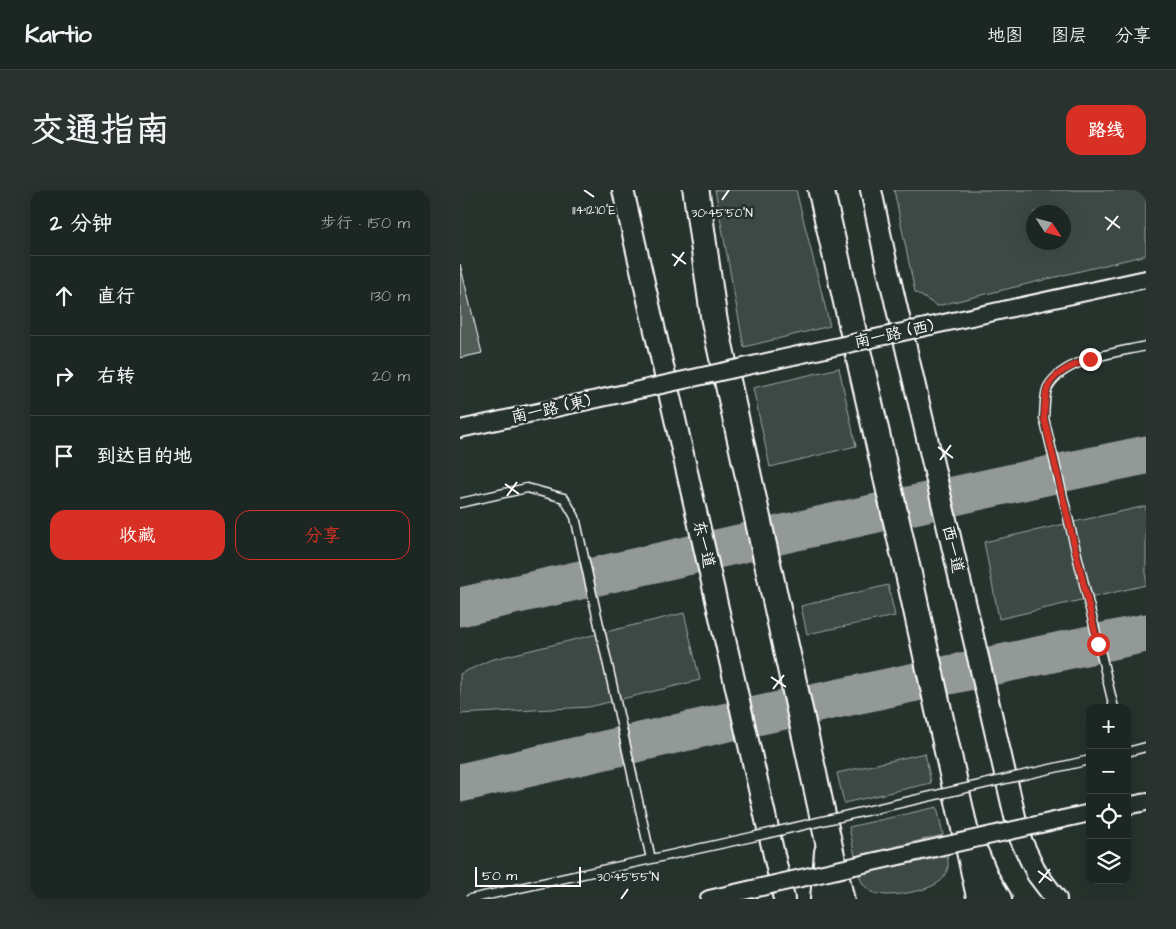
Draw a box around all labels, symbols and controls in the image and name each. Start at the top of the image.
text: Kartio [25,18,92,52]
text: 地图 [987,23,1023,48]
text: 图层 [1051,23,1087,48]
text: 分享 [1115,23,1151,48]
button: 路线 [1066,105,1146,155]
text: 交通指南 [30,106,170,155]
text: 114°12'10"E [572,202,616,219]
text: 30°45'50"N [691,205,753,222]
north arrow [1026,205,1071,250]
text: 2 分钟 [50,209,112,238]
text: 步行 · 150 m [321,212,410,234]
icon: ahead [50,282,78,310]
text: 直行 [97,283,135,310]
text: 130 m [371,285,410,307]
street label: 南一路 (西) [852,315,936,353]
route end [1079,348,1102,371]
icon: right [50,362,78,390]
text: 右转 [97,363,135,390]
text: 20 m [372,365,410,387]
street label: 南一路 (東) [509,390,593,428]
icon: arrive [50,442,78,470]
text: 到达目的地 [97,443,192,470]
button: 收藏 [50,510,225,560]
button: 分享 [235,510,410,560]
street label: 东一道 [688,518,720,570]
street label: 西一道 [937,523,969,575]
route start [1087,633,1110,656]
map controls [1086,704,1131,884]
button: + [1086,704,1131,749]
button: − [1086,749,1131,794]
button: locate [1086,794,1131,839]
button: layers [1086,839,1131,884]
scale bar [475,864,581,887]
text: 50 m [482,866,517,886]
text: 30°45'55"N [597,869,660,886]

